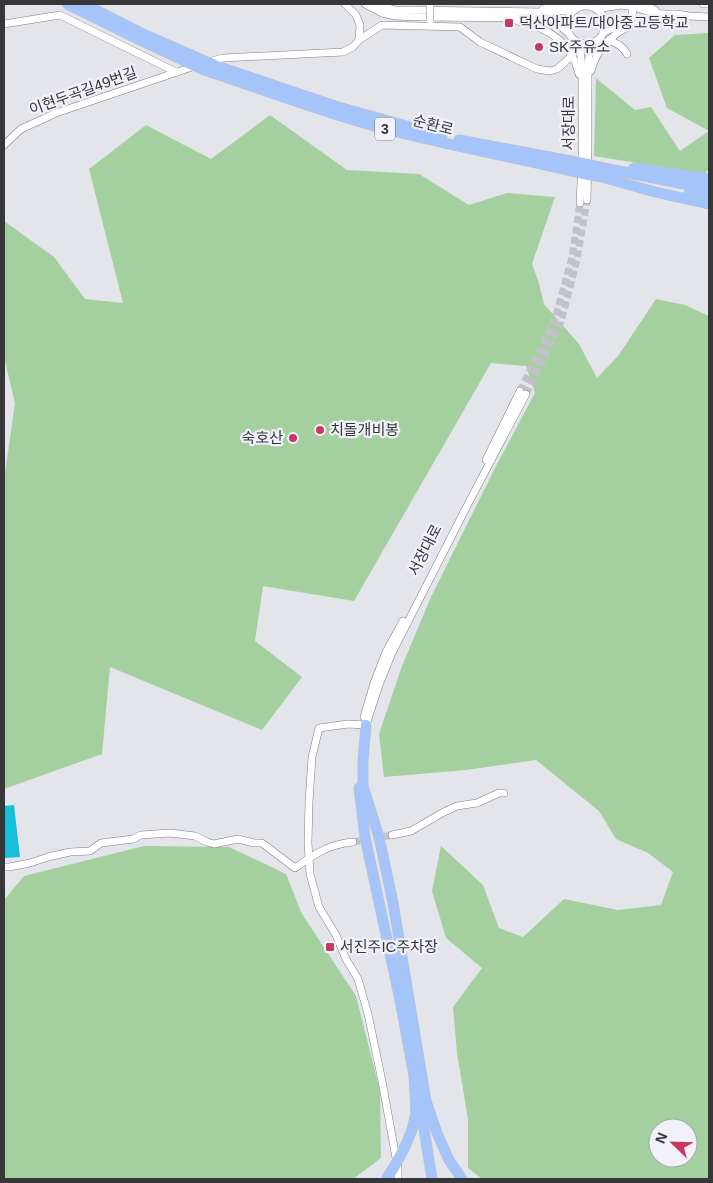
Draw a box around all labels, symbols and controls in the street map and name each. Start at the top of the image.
place label: 덕산아파트/대아중고등학교 [519,14,689,31]
marker: 덕산아파트/대아중고등학교 [503,17,515,29]
place label: SK주유소 [549,38,611,55]
marker: SK주유소 [533,41,545,53]
street label: 이현두곡길49번길 [27,63,139,118]
street label: 서장대로 [560,95,577,151]
street label: 순환로 [411,111,455,138]
road number: 3 [375,118,395,140]
place label: 치돌개비봉 [330,421,399,438]
marker: 치돌개비봉 [314,424,326,436]
place label: 숙호산 [242,429,283,446]
marker: 숙호산 [287,432,299,444]
street label: 서장대로 [404,521,445,578]
place label: 서진주IC주차장 [340,938,438,955]
marker: 서진주IC주차장 [324,941,336,953]
north arrow [648,1118,698,1168]
text: N [652,1130,670,1146]

